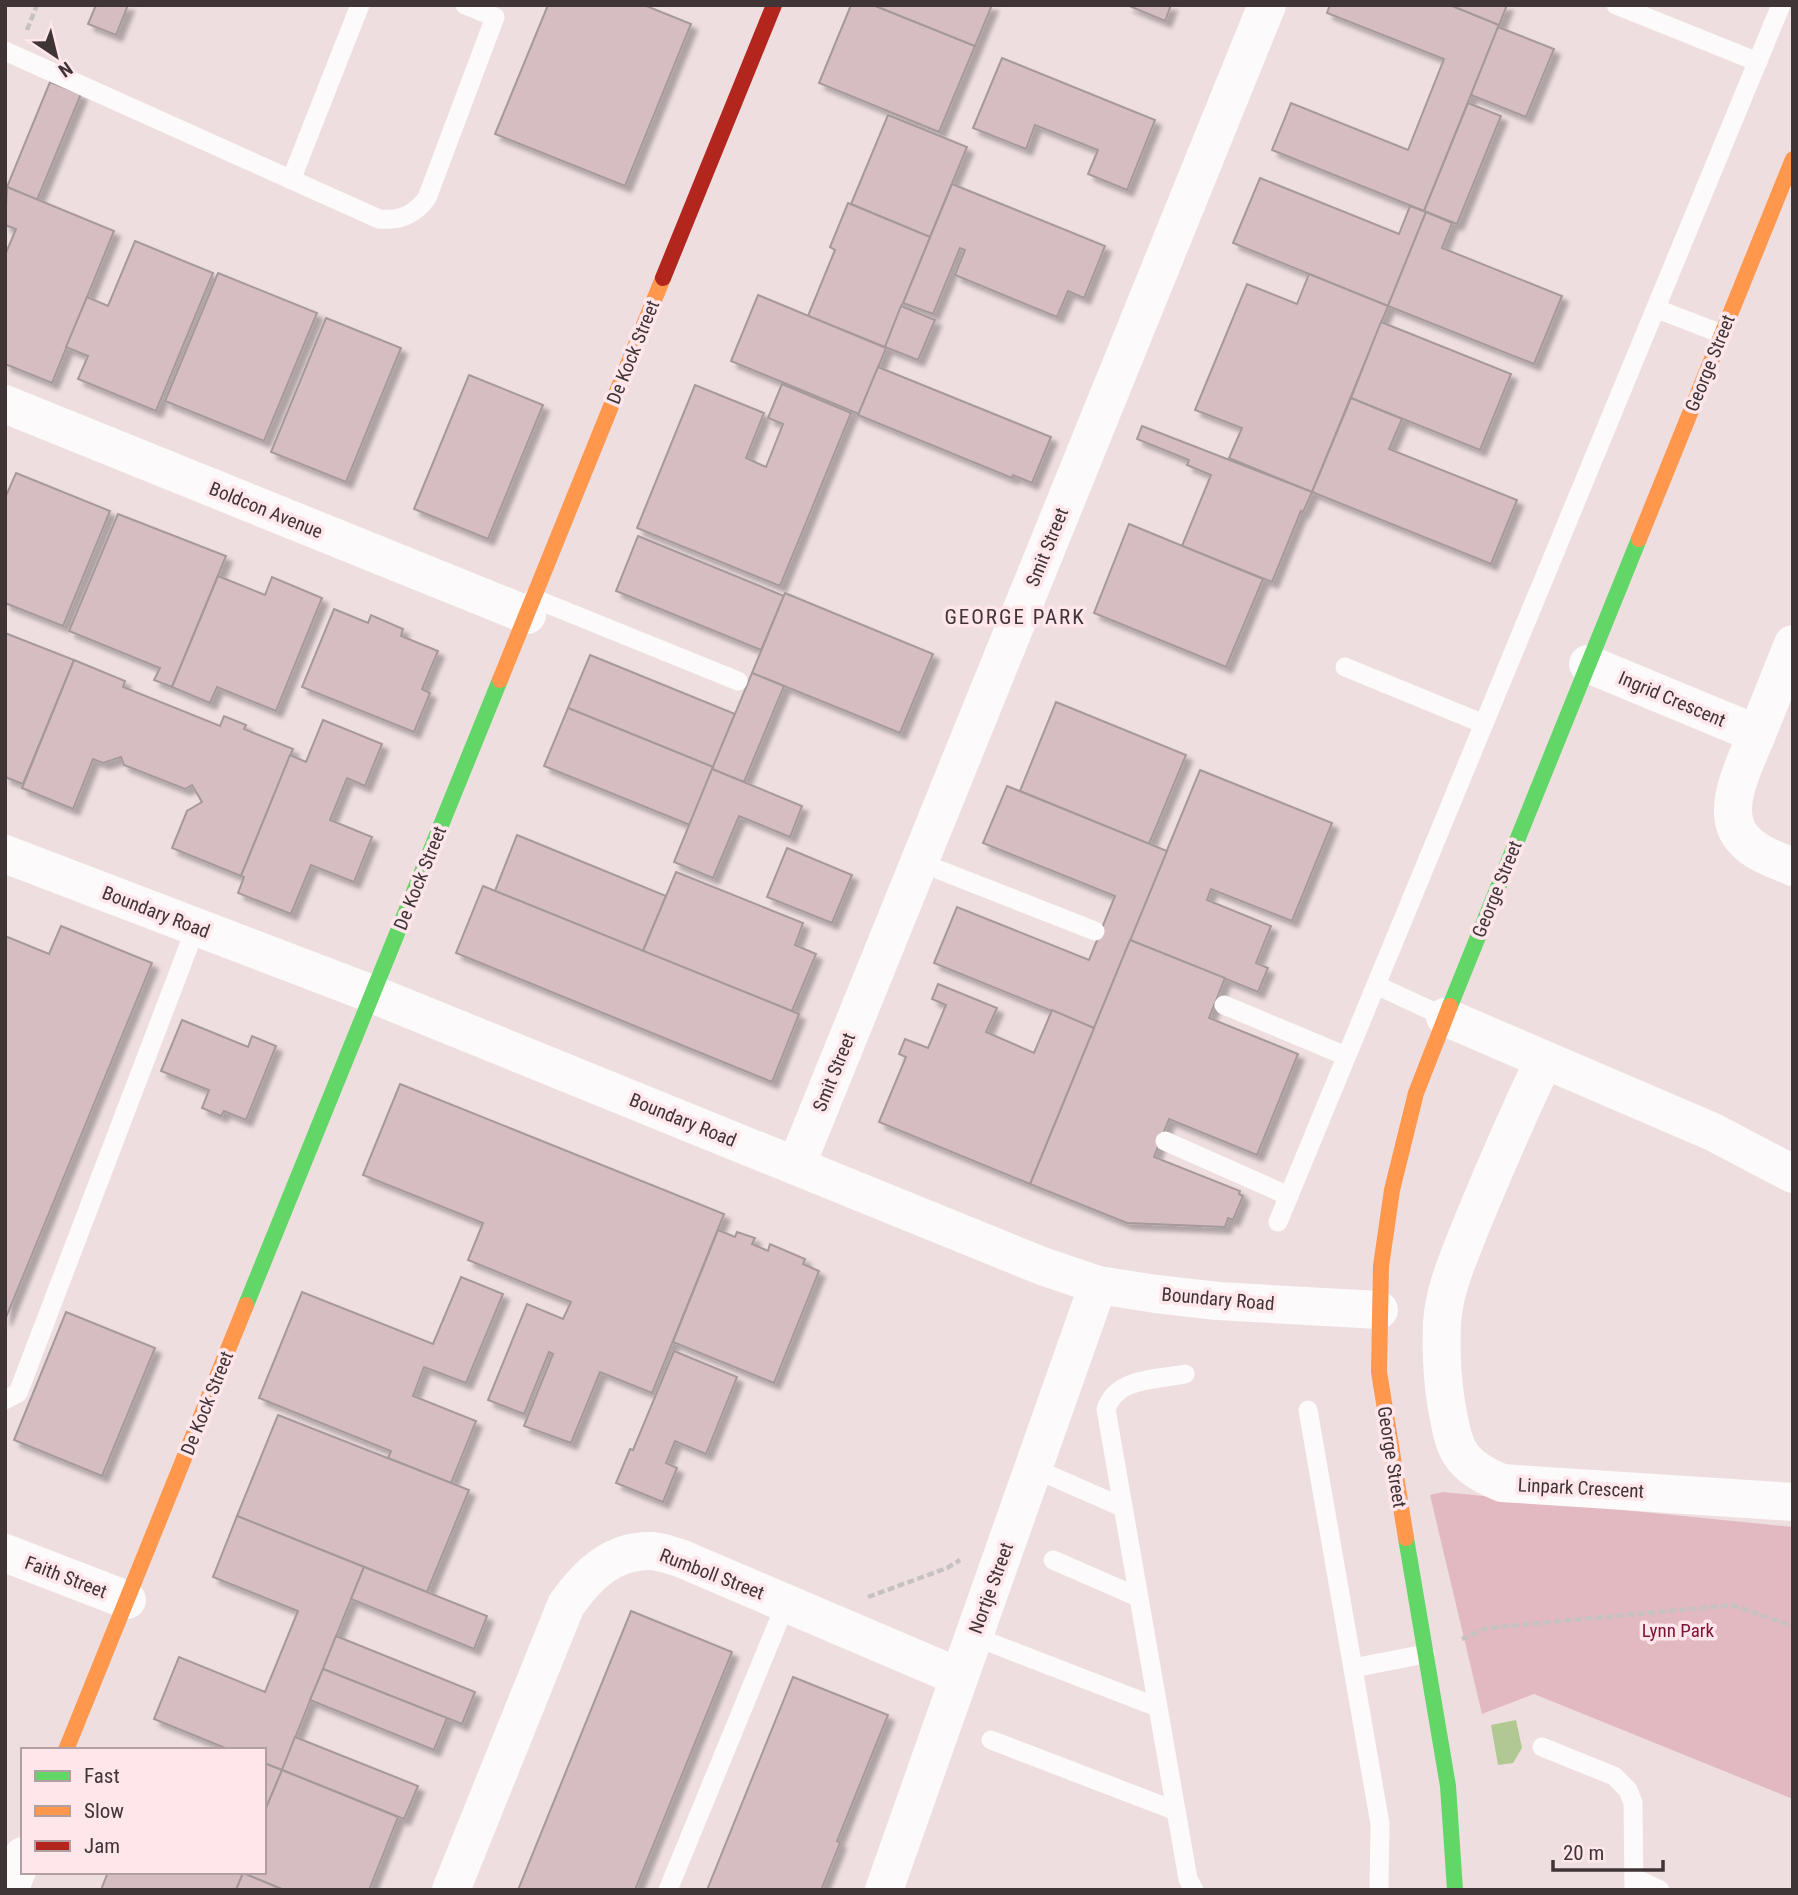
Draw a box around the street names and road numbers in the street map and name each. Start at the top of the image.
street label: De Kock Street [602,297,664,407]
street label: George Street [1680,311,1740,415]
street label: Boldcon Avenue [206,477,326,543]
street label: Smit Street [1021,504,1073,590]
street label: Ingrid Crescent [1615,666,1729,732]
street label: De Kock Street [389,823,451,933]
street label: George Street [1467,837,1527,941]
street label: Boundary Road [99,881,213,943]
street label: Smit Street [808,1029,860,1115]
street label: Boundary Road [626,1088,740,1152]
street label: Boundary Road [1161,1283,1275,1315]
street label: De Kock Street [176,1348,238,1458]
street label: George Street [1373,1405,1411,1509]
street label: Linpark Crescent [1517,1473,1645,1503]
street label: Nortje Street [964,1539,1018,1637]
street label: Rumboll Street [656,1544,768,1604]
street label: Faith Street [22,1551,110,1603]

